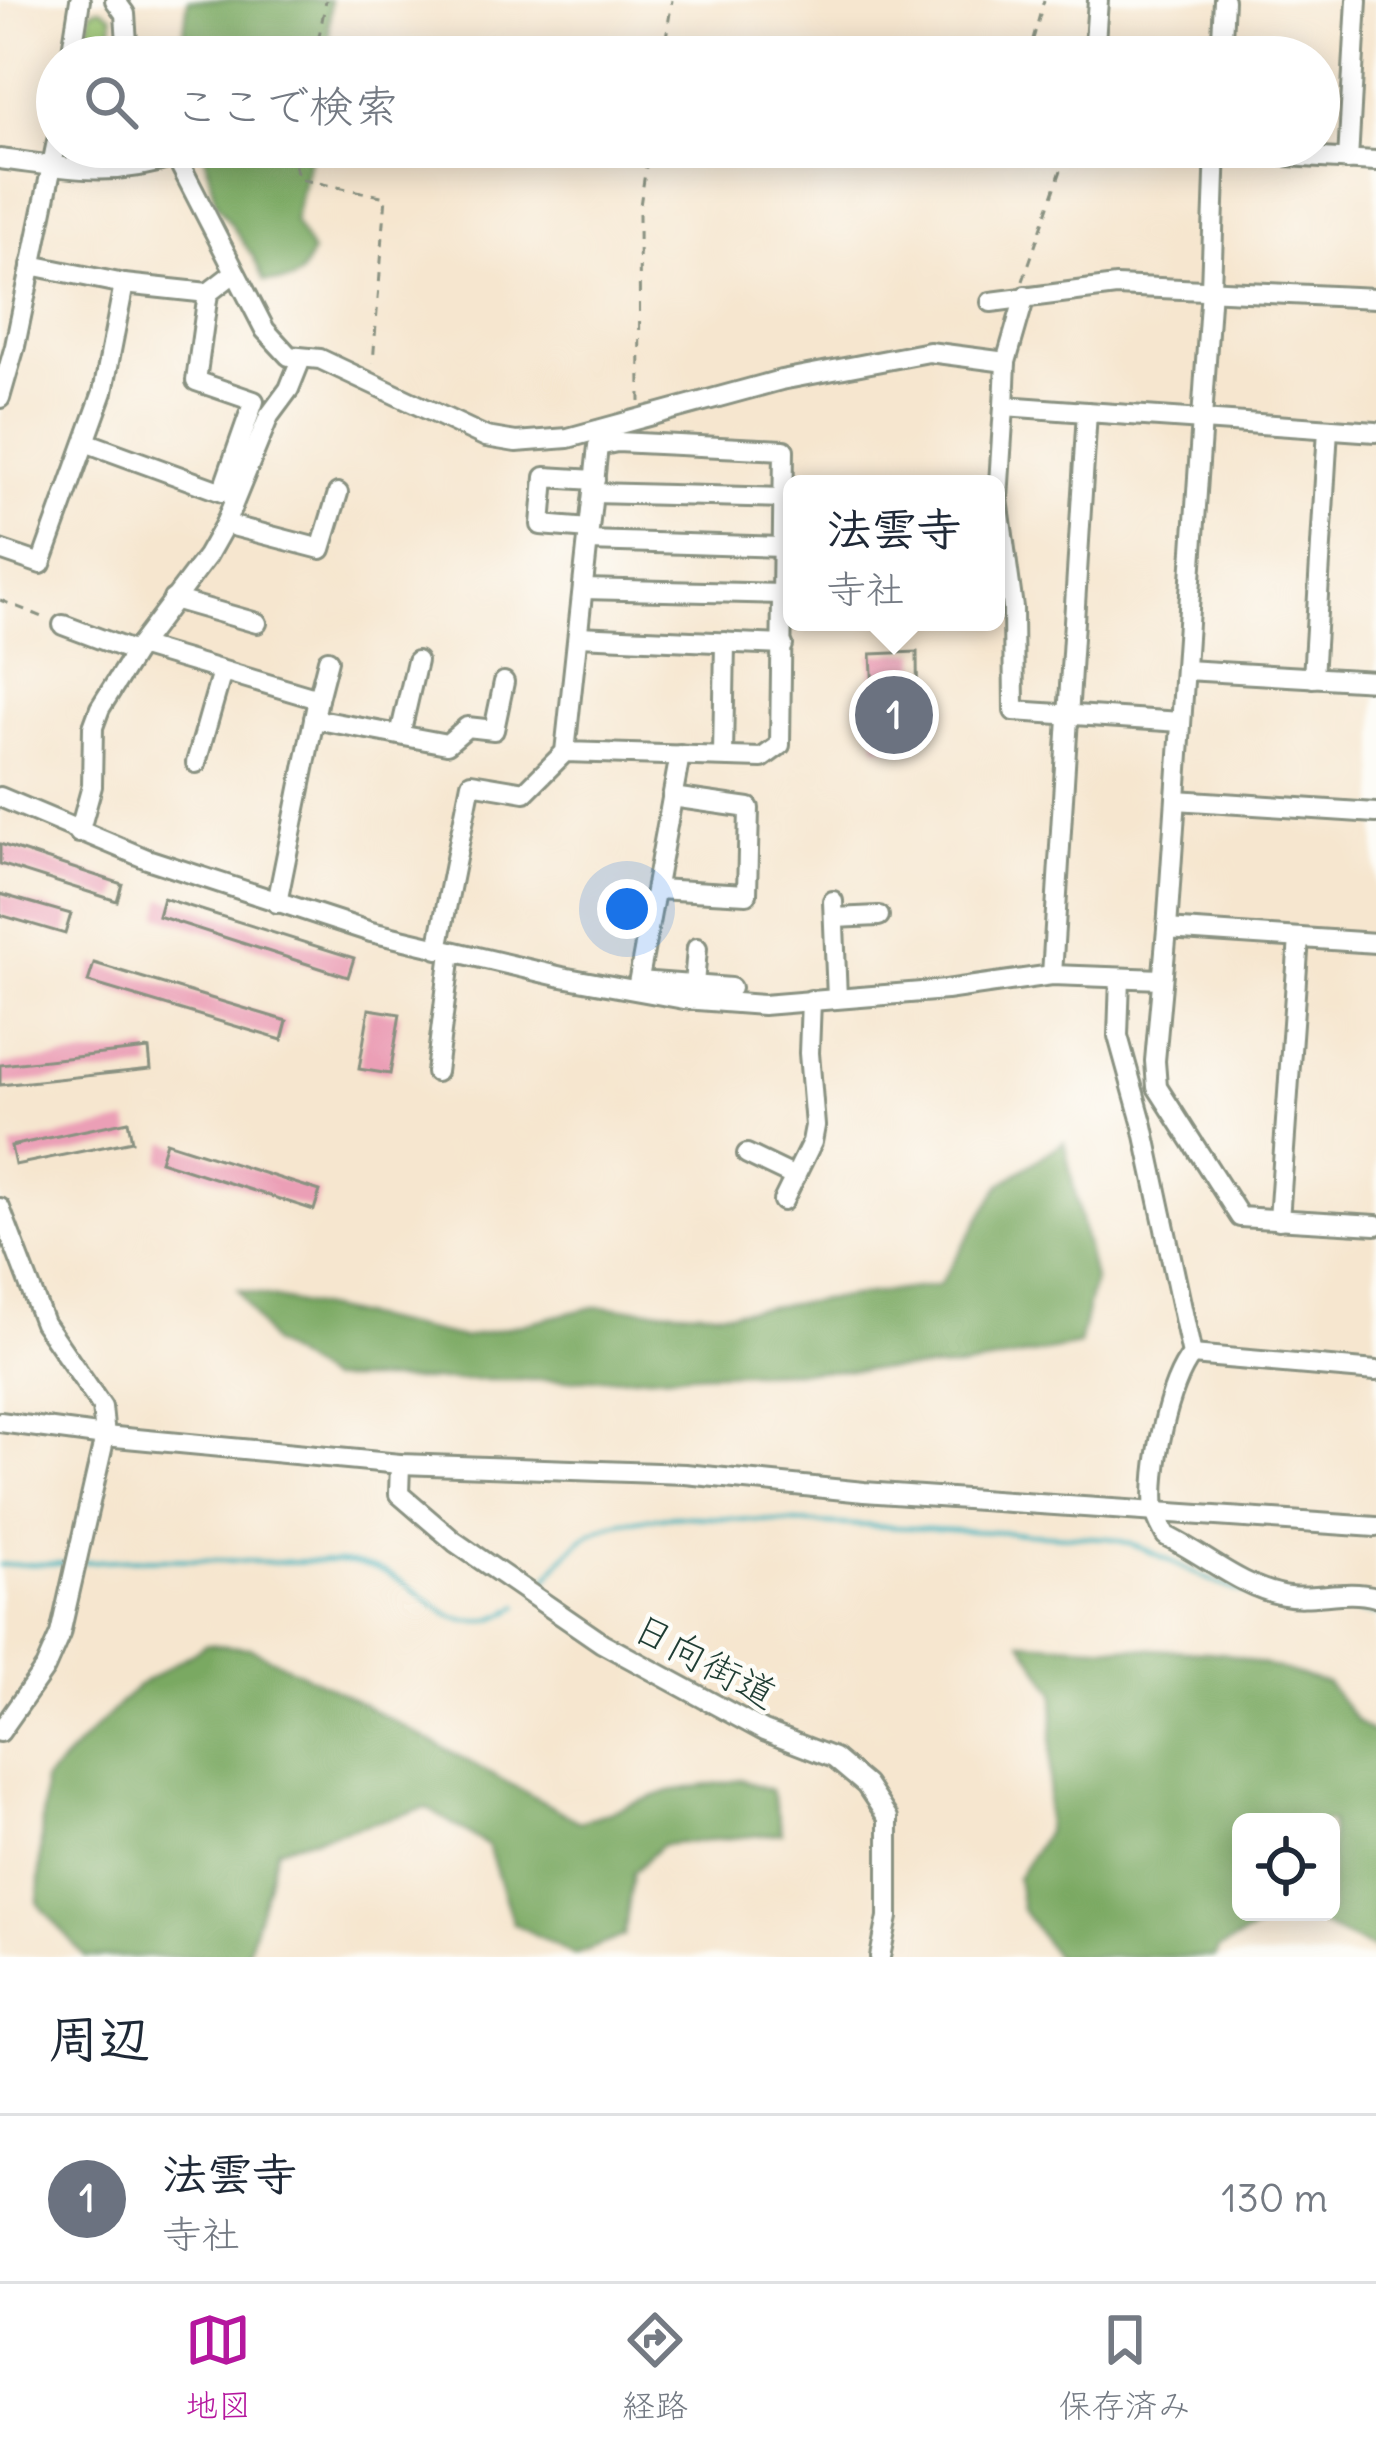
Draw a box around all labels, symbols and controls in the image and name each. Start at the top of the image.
search box [36,36,1340,168]
icon: search [78,69,144,135]
text: ここで検索 [174,78,399,134]
popup [783,475,1005,631]
text: 法雲寺 [826,501,962,557]
text: 寺社 [826,565,905,614]
pin: 1 [855,670,933,760]
your location [597,879,657,939]
street label: 日向街道 [625,1603,785,1719]
map controls [1232,1813,1340,1921]
button: locate [1232,1813,1340,1921]
text: 周辺 [48,2007,150,2071]
text: 法雲寺 [162,2146,297,2202]
text: 1 [79,2174,95,2223]
text: 130 m [1221,2174,1328,2223]
text: 寺社 [162,2210,240,2259]
tab: 地図 [185,2307,251,2427]
tab: 経路 [622,2307,688,2427]
tab: 保存済み [1059,2307,1191,2427]

